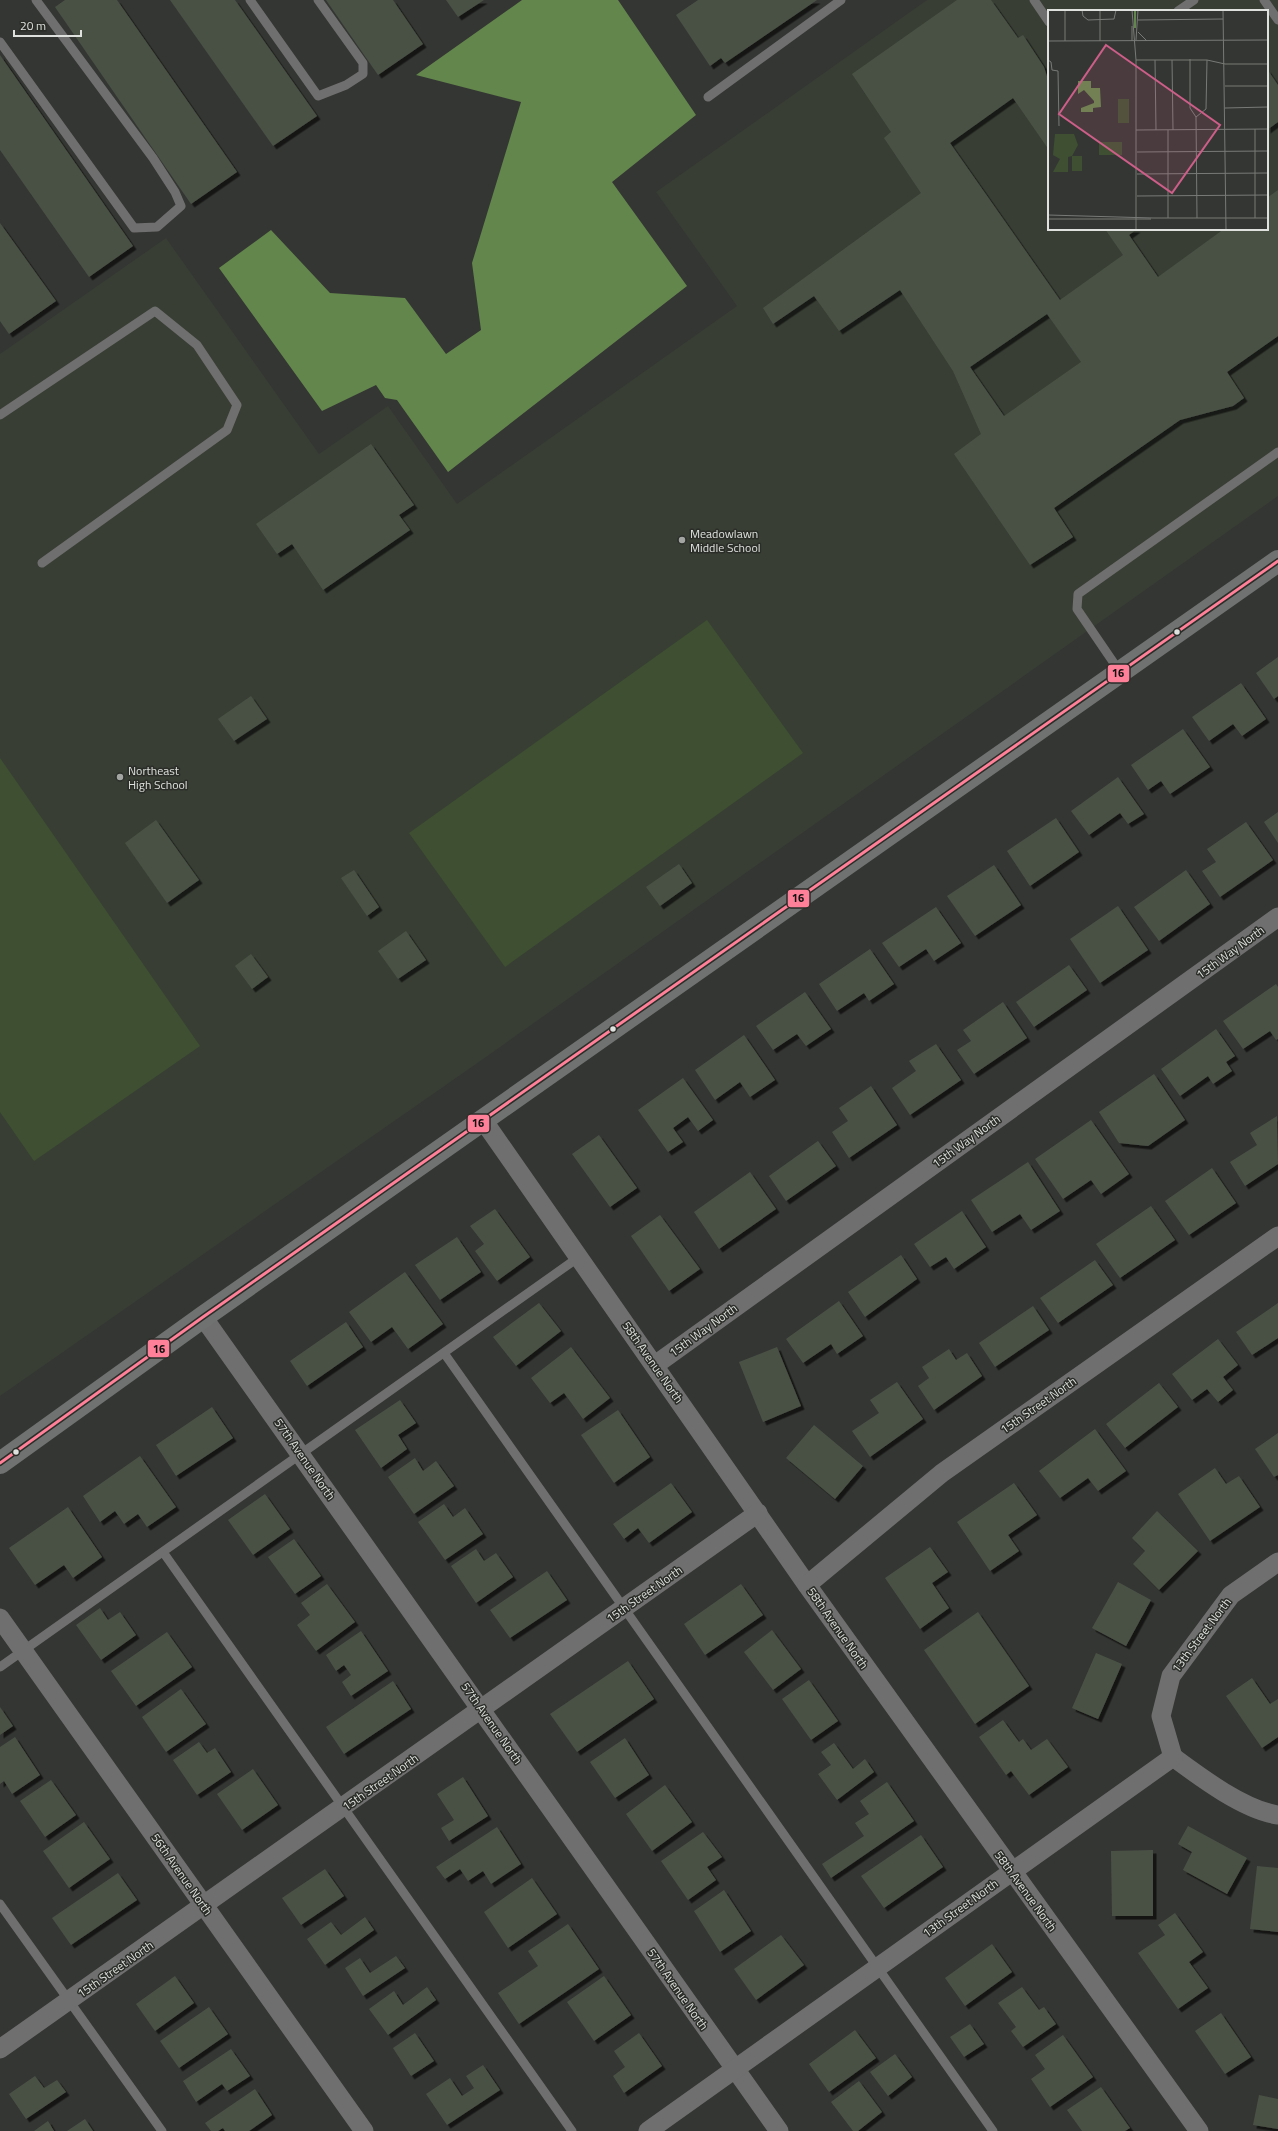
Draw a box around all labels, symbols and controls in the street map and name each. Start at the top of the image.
inset map [1048,10,1268,230]
scale bar [14,12,81,38]
text: 20 m [20,16,46,35]
place label: Meadowlawn Middle School [690,524,761,557]
marker: Meadowlawn Middle School [677,535,687,545]
unlabelled marker [1172,627,1182,637]
line badge: 16 [1107,664,1130,683]
text: 16 [1112,665,1124,681]
place label: Northeast High School [128,761,188,794]
marker: Northeast High School [115,772,125,782]
line badge: 16 [787,889,810,908]
text: 16 [792,890,804,906]
street label: 15th Way North [1192,921,1268,983]
unlabelled marker [608,1024,618,1034]
street label: 15th Way North [928,1110,1004,1172]
line badge: 16 [467,1114,490,1133]
text: 16 [472,1115,484,1131]
street label: 15th Way North [665,1299,741,1361]
street label: 58th Avenue North [618,1317,688,1407]
line badge: 16 [147,1339,170,1358]
text: 16 [153,1341,165,1357]
street label: 15th Street North [996,1372,1080,1438]
street label: 57th Avenue North [270,1414,340,1504]
unlabelled marker [11,1447,21,1457]
street label: 15th Street North [602,1561,686,1627]
street label: 58th Avenue North [803,1583,873,1673]
street label: 13th Street North [1166,1594,1236,1676]
street label: 57th Avenue North [457,1678,527,1768]
street label: 15th Street North [338,1749,422,1815]
street label: 56th Avenue North [147,1829,217,1919]
street label: 58th Avenue North [990,1847,1062,1935]
street label: 13th Street North [918,1874,1002,1942]
street label: 15th Street North [73,1936,157,2002]
street label: 57th Avenue North [643,1944,713,2034]

